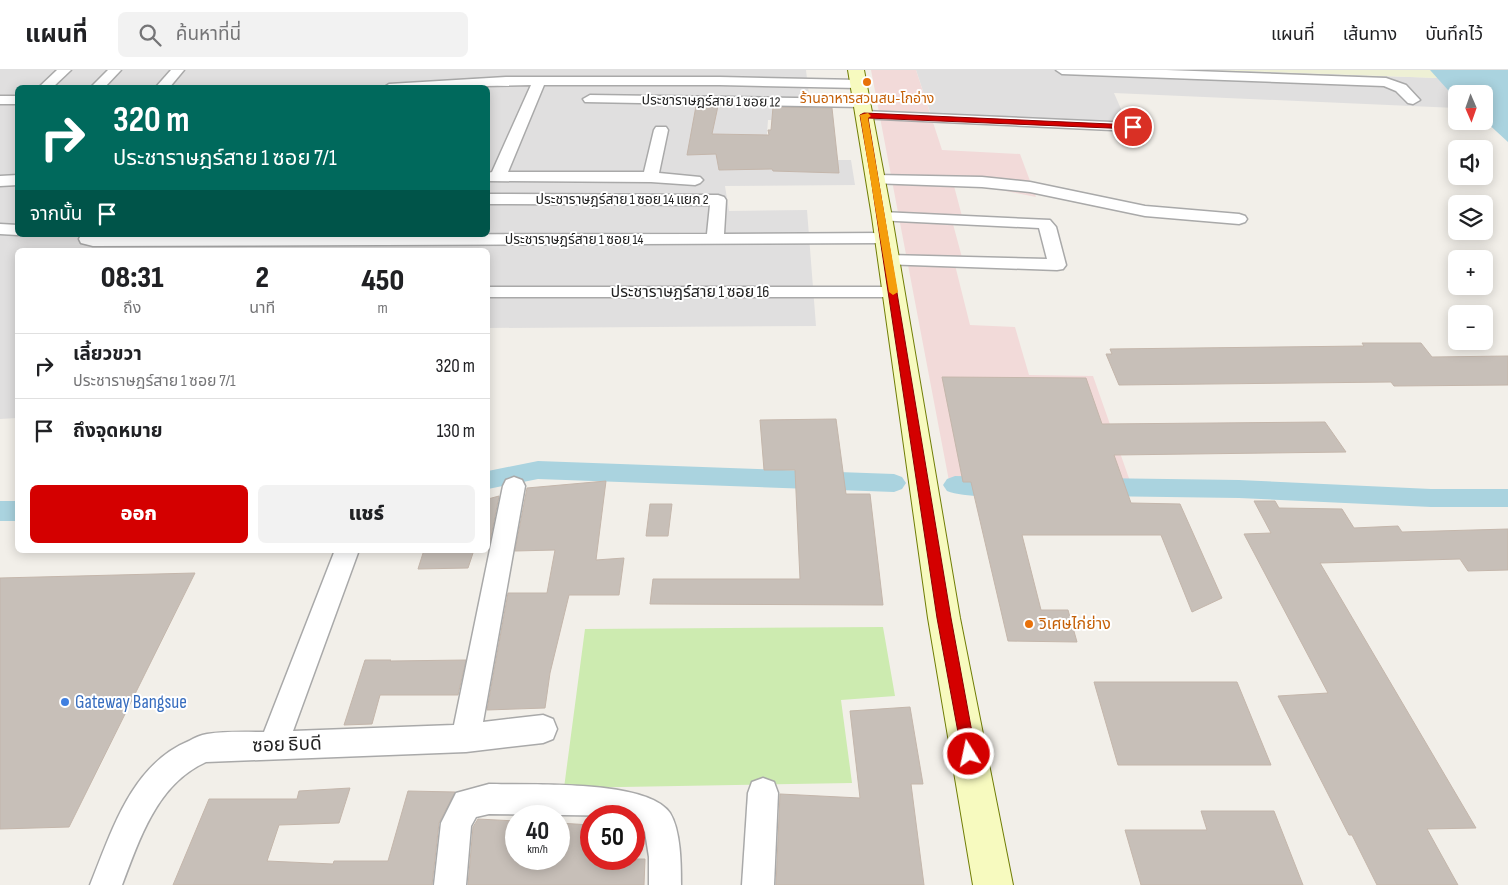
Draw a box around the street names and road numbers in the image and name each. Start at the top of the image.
street label: ประชาราษฎร์สาย 1 ซอย 12 [642,91,781,111]
street label: ประชาราษฎร์สาย 1 ซอย 14 แยก 2 [535,191,709,208]
street label: ประชาราษฎร์สาย 1 ซอย 14 [505,231,643,248]
street label: ประชาราษฎร์สาย 1 ซอย 16 [611,283,769,302]
street label: ซอย ธิบดี [252,732,322,758]

